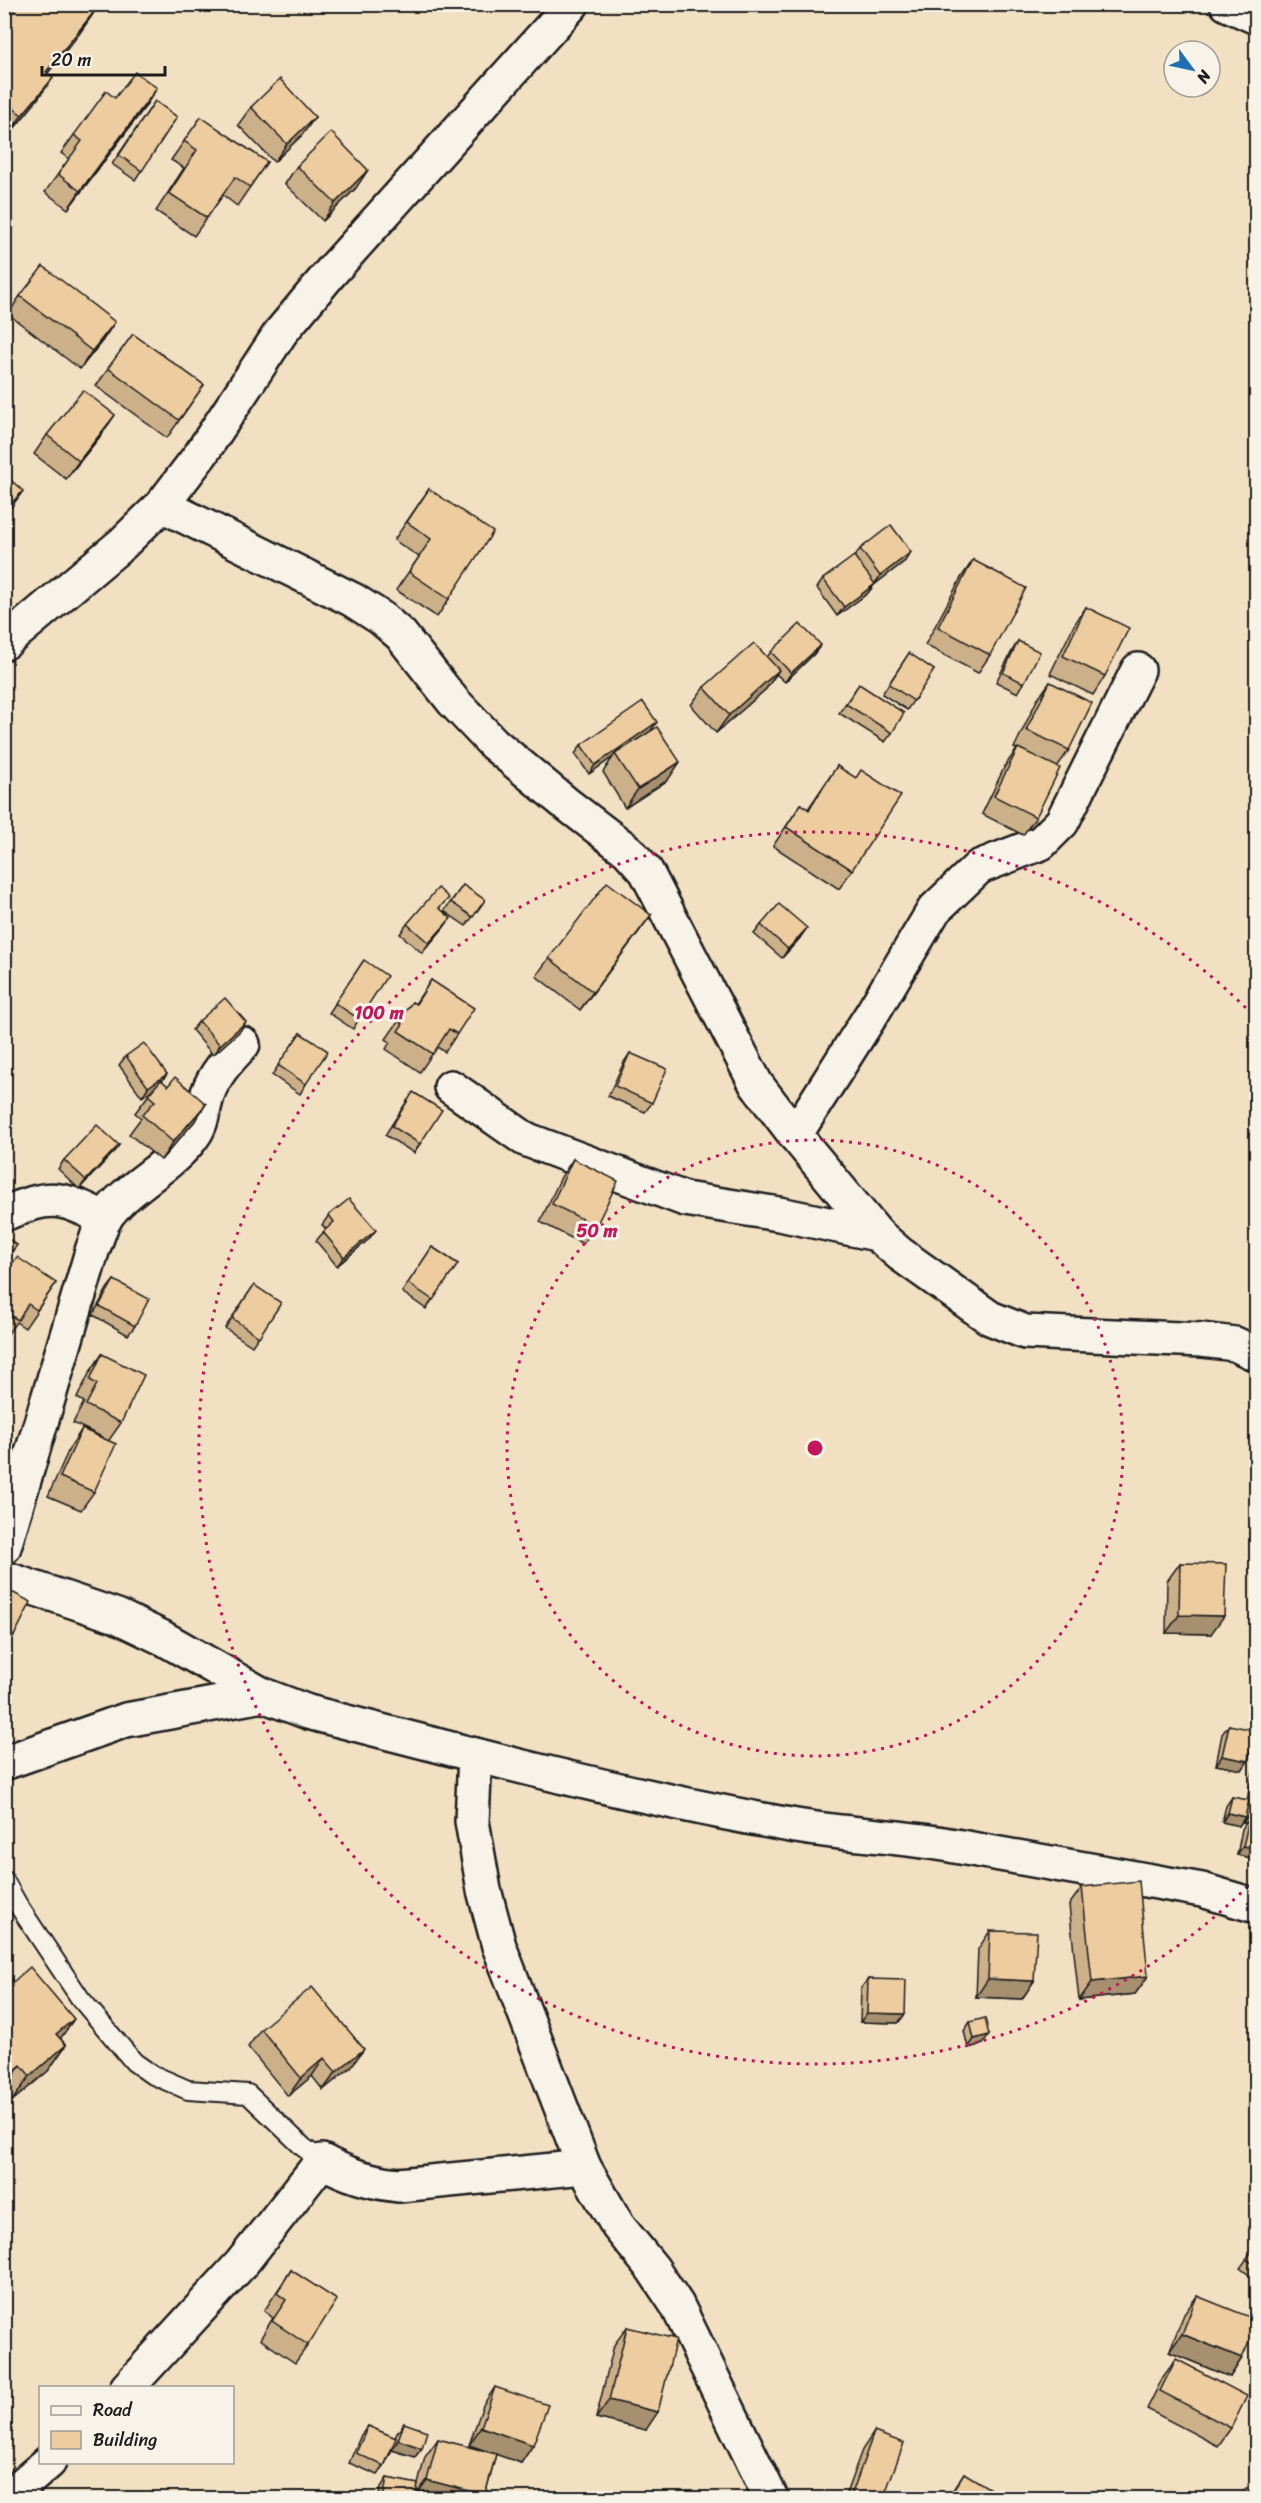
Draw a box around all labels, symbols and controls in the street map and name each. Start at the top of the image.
scale bar [42,39,165,77]
north arrow [1162,39,1222,99]
text: 20 m [51,44,91,76]
text: N [1188,64,1220,90]
text: 100 m [355,997,404,1029]
text: 50 m [577,1215,618,1247]
centre of rings [805,1438,825,1458]
legend [39,2386,234,2464]
text: Road [93,2394,133,2426]
text: Building [93,2424,157,2456]

